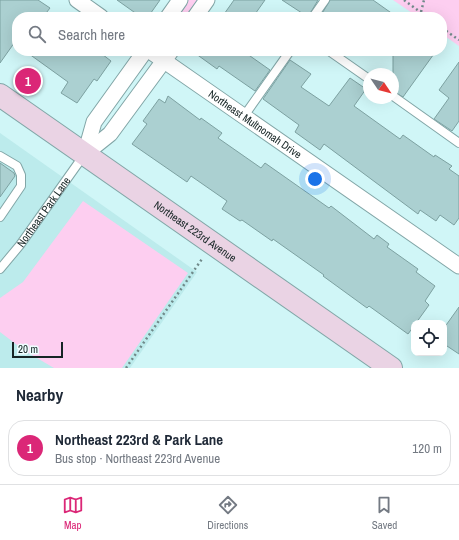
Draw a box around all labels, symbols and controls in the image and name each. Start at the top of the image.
search box [12,12,447,56]
icon: search [26,23,48,45]
text: Search here [58,24,125,45]
pin: 1 [15,66,41,96]
north arrow [363,68,399,104]
street label: Northeast Multnomah Drive [206,87,304,161]
your location [305,169,325,189]
street label: Northeast Park Lane [14,174,73,250]
street label: Northeast 223rd Avenue [151,198,239,265]
map controls [411,320,447,356]
button: locate [411,320,447,356]
scale bar [12,340,63,359]
text: 20 m [18,342,38,356]
text: Nearby [16,383,63,406]
text: Northeast 223rd & Park Lane [55,429,223,450]
text: 1 [27,440,33,457]
text: 120 m [412,440,442,457]
text: Bus stop · Northeast 223rd Avenue [55,450,220,467]
tab: Map [62,494,84,532]
tab: Directions [207,494,248,532]
tab: Saved [372,494,397,532]

